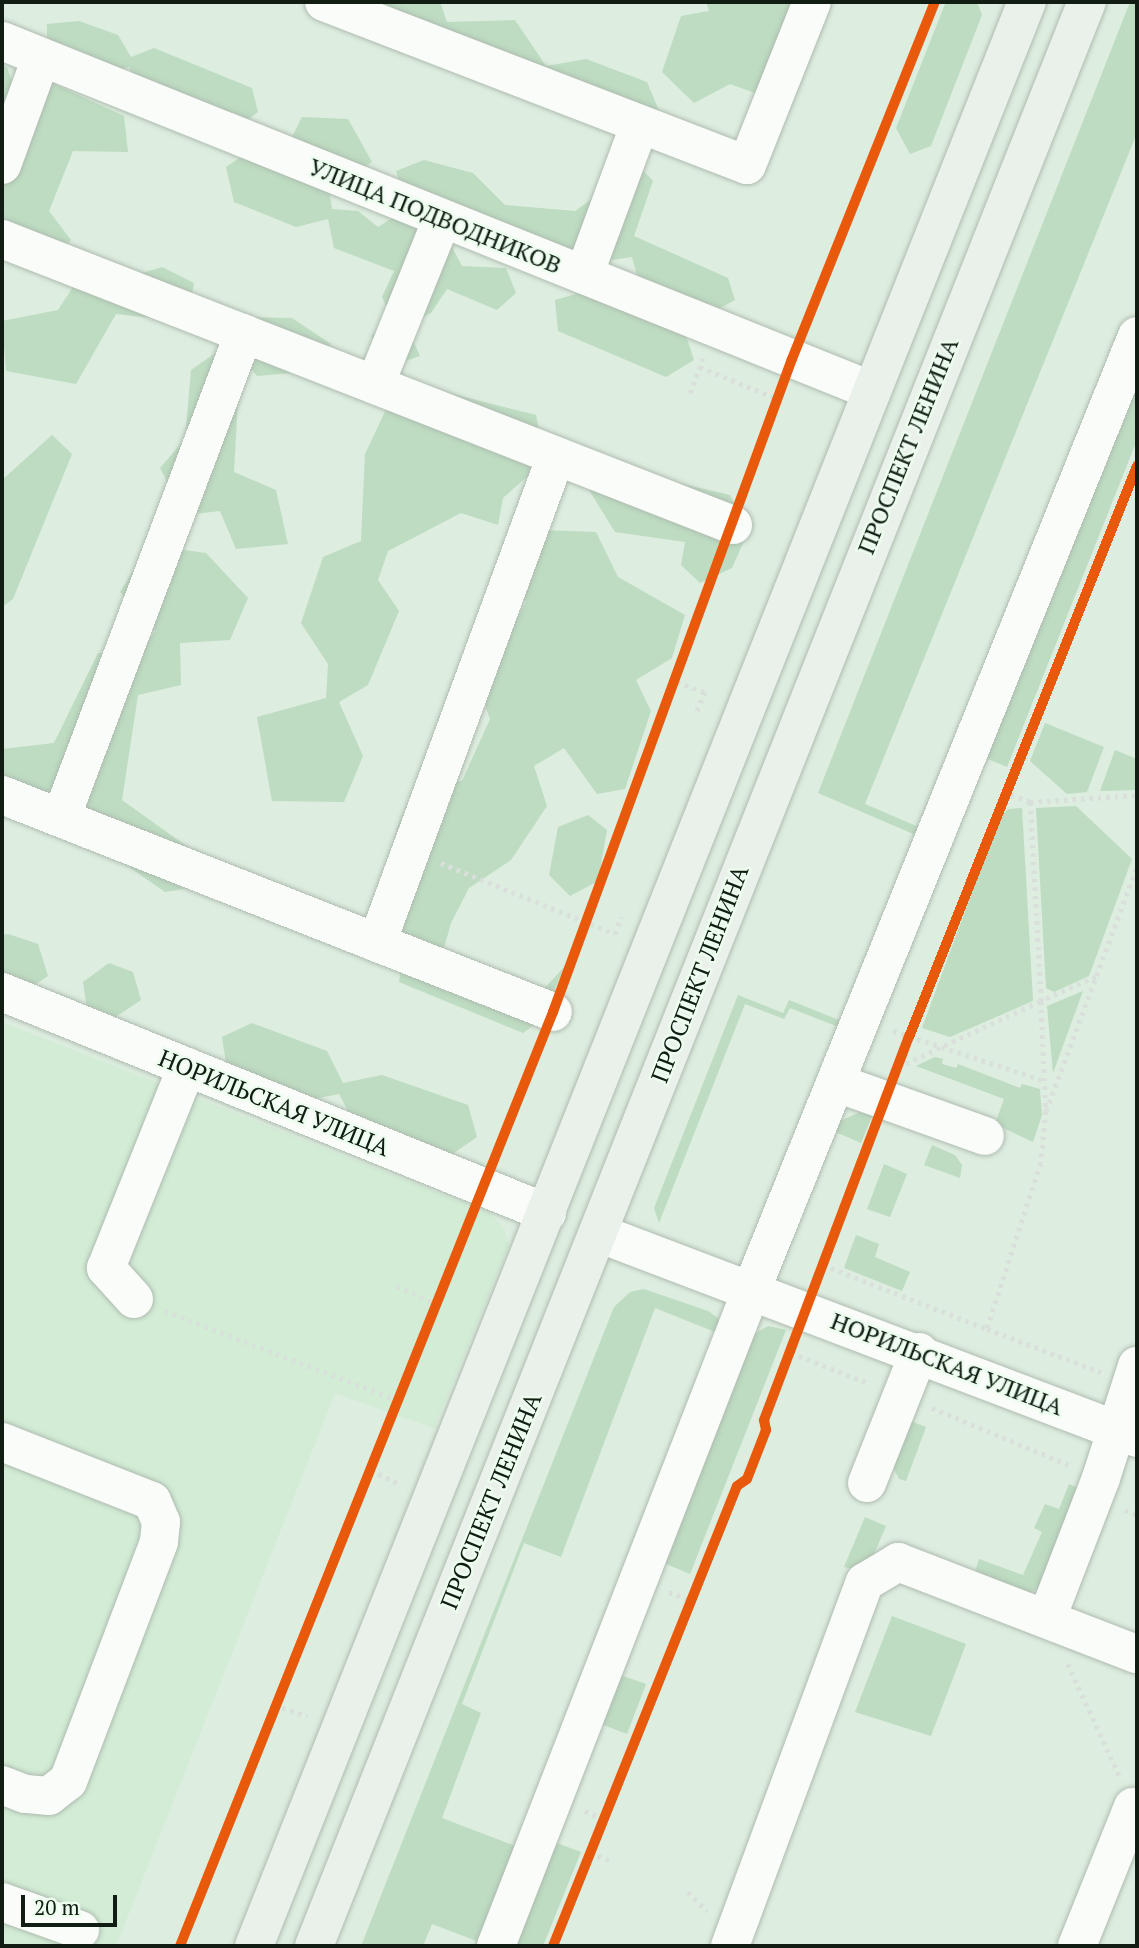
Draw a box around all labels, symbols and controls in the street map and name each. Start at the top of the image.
street label: УЛИЦА ПОДВОДНИКОВ [305,152,565,280]
street label: ПРОСПЕКТ ЛЕНИНА [851,334,965,558]
street label: ПРОСПЕКТ ЛЕНИНА [645,861,755,1087]
street label: НОРИЛЬСКАЯ УЛИЦА [154,1043,394,1163]
street label: НОРИЛЬСКАЯ УЛИЦА [827,1306,1067,1422]
street label: ПРОСПЕКТ ЛЕНИНА [434,1389,548,1613]
scale bar [24,1882,121,1926]
text: 20 m [34,1893,80,1921]

